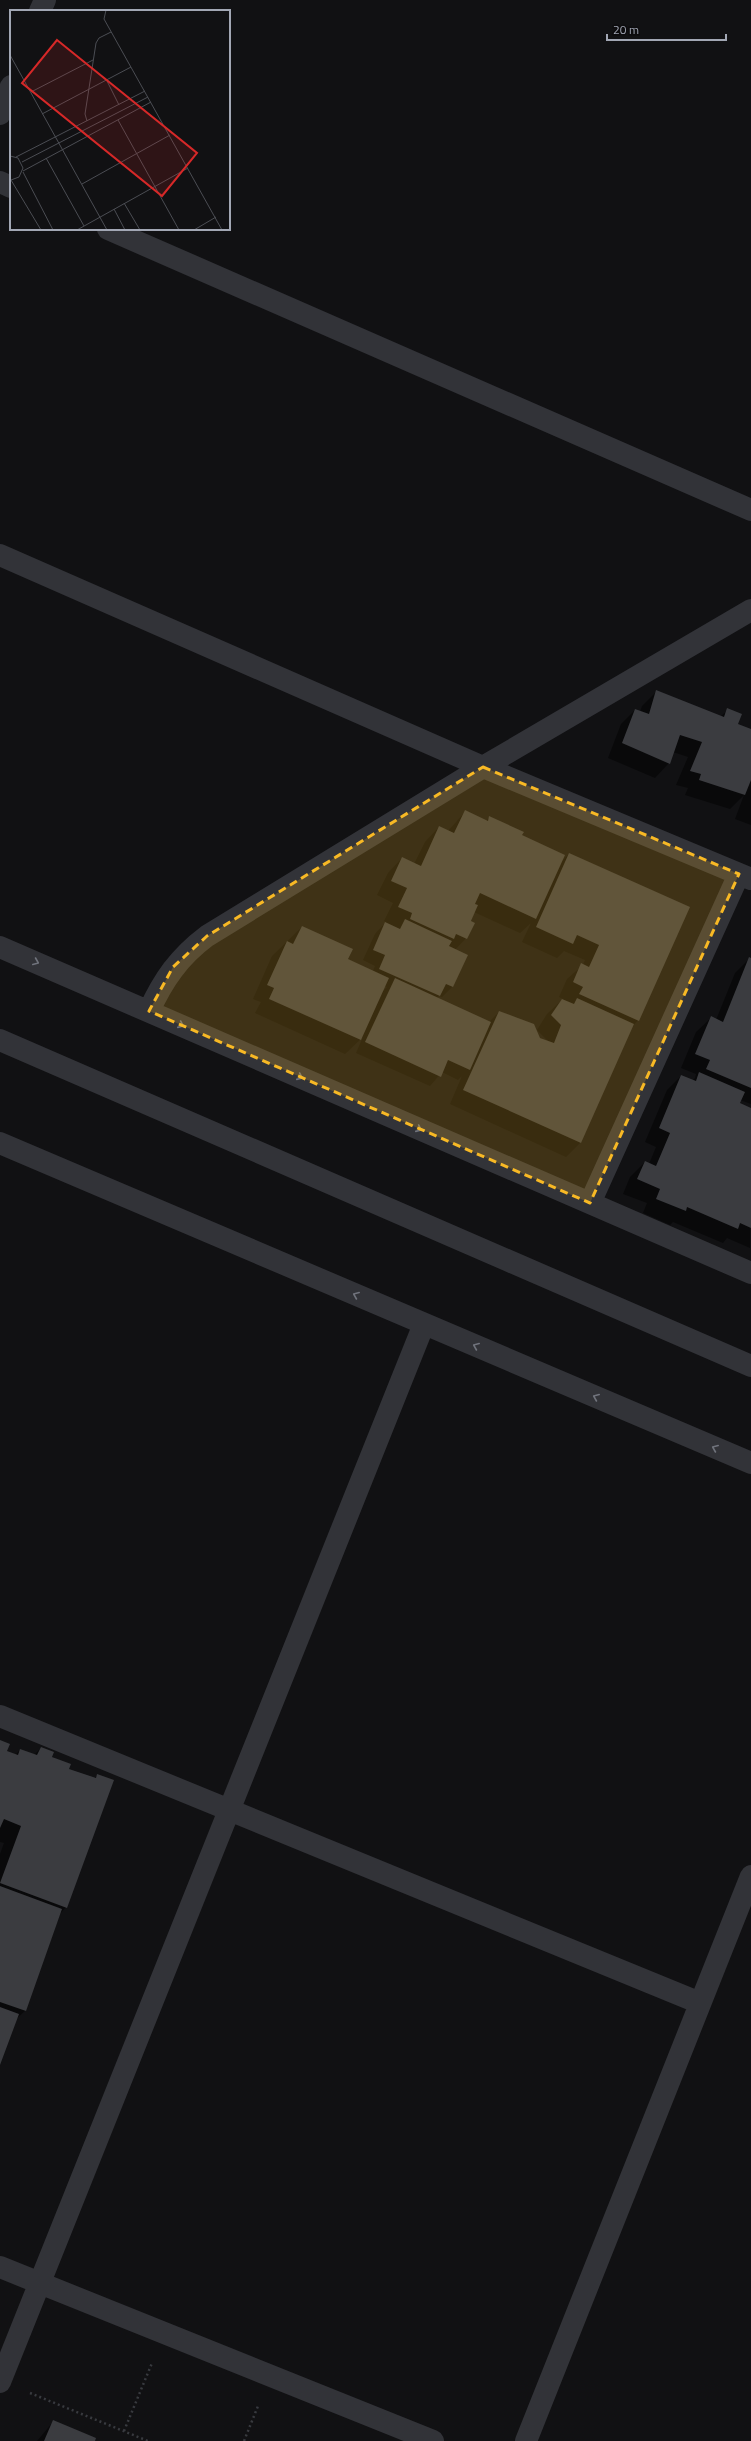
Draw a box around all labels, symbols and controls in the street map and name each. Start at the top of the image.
inset map [10,10,230,230]
scale bar [607,16,726,42]
text: 20 m [613,20,639,39]
one-way arrow [32,958,39,966]
one-way arrow [176,1020,184,1028]
one-way arrow [296,1072,303,1080]
one-way arrow [415,1124,423,1132]
one-way arrow [353,1292,361,1300]
one-way arrow [473,1343,480,1351]
one-way arrow [592,1394,600,1402]
one-way arrow [712,1445,720,1453]

